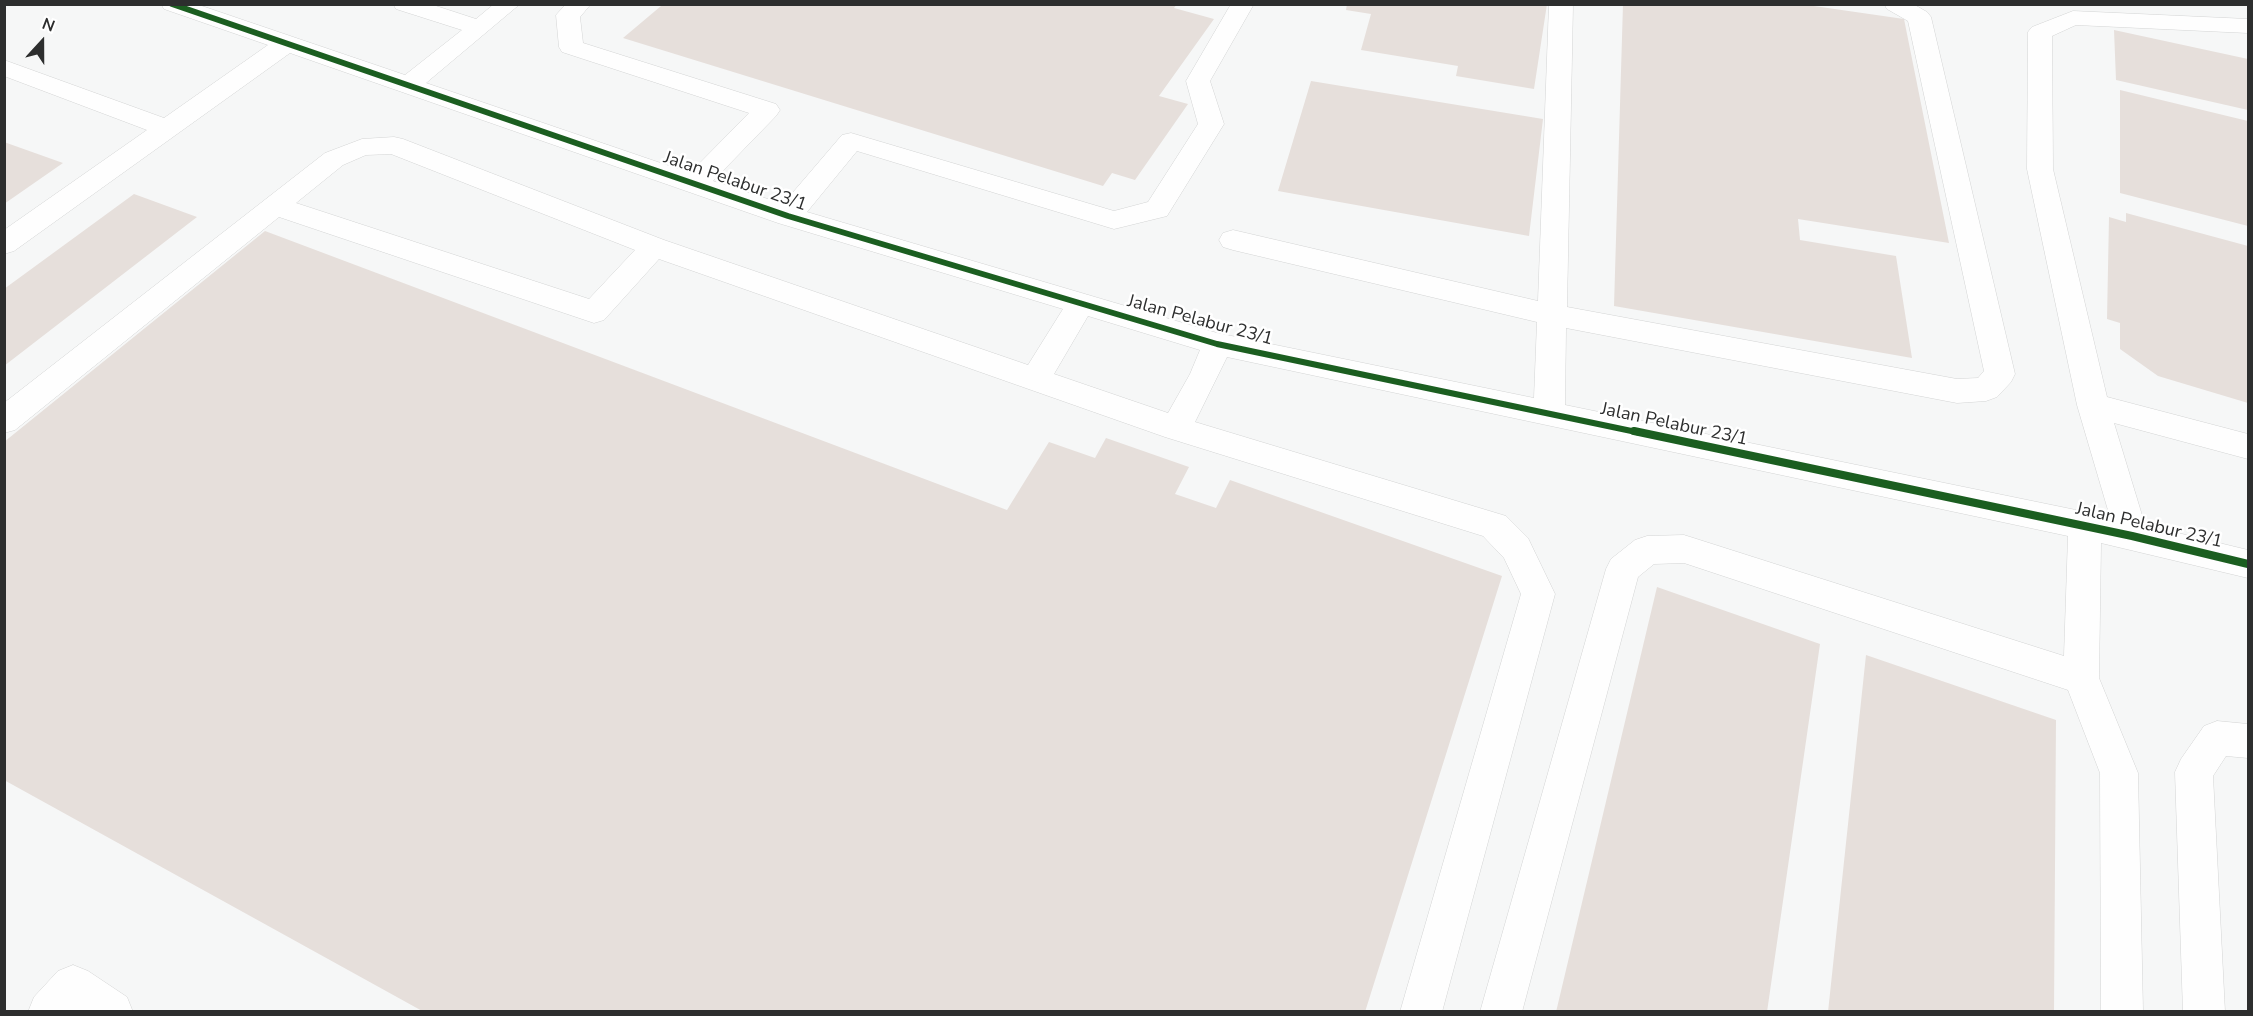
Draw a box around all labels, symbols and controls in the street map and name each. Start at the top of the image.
north arrow [12,12,72,72]
text: N [39,13,58,38]
street label: Jalan Pelabur 23/1 [661,147,809,217]
street label: Jalan Pelabur 23/1 [1125,291,1275,351]
street label: Jalan Pelabur 23/1 [1599,399,1749,451]
street label: Jalan Pelabur 23/1 [2074,499,2224,553]

